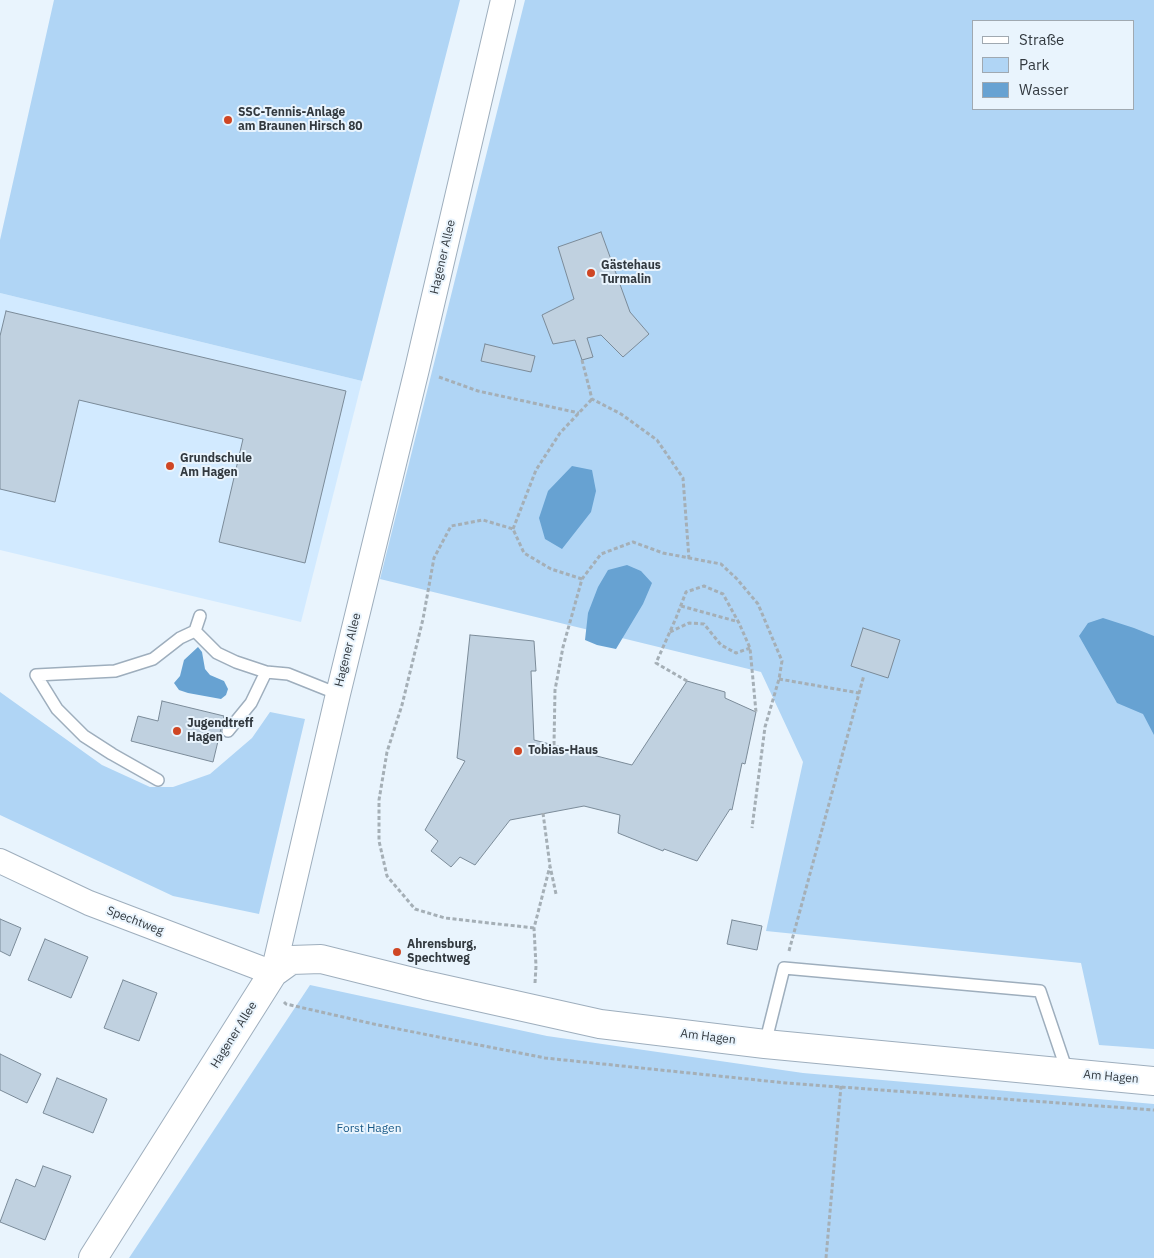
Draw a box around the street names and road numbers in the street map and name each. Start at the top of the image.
street label: Hagener Allee [427,218,459,296]
street label: Hagener Allee [332,612,364,688]
street label: Spechtweg [105,904,165,938]
street label: Hagener Allee [208,999,260,1071]
street label: Am Hagen [680,1026,736,1048]
street label: Am Hagen [1083,1067,1139,1087]

